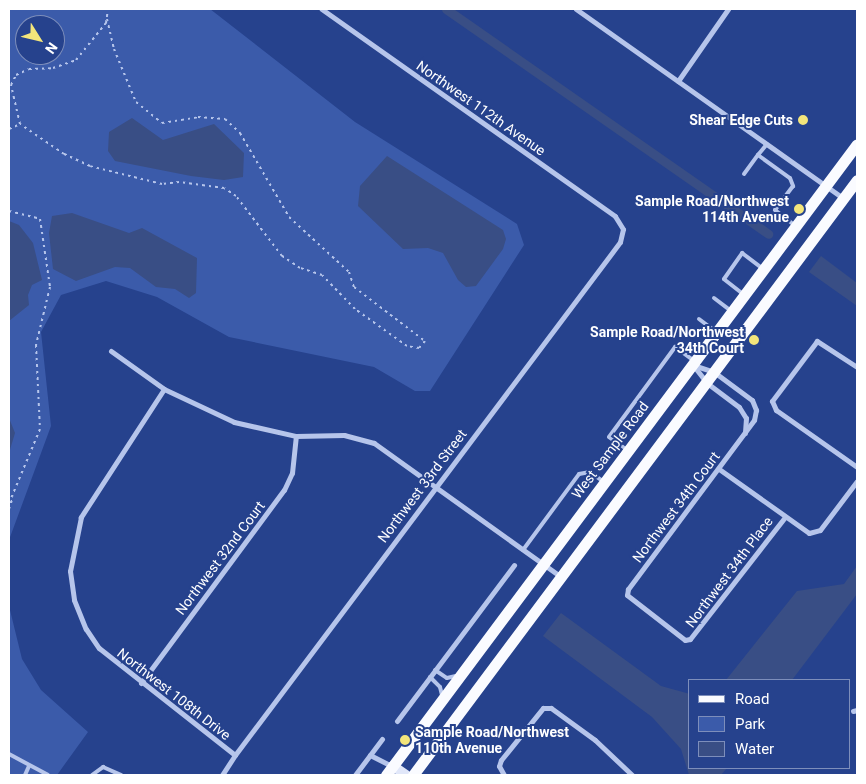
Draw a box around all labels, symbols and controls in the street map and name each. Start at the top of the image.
north arrow [15,15,65,65]
text: N [42,40,61,57]
street label: Northwest 112th Avenue [413,57,549,159]
place label: Shear Edge Cuts [689,112,793,128]
marker: Shear Edge Cuts [797,114,809,126]
place label: Sample Road/Northwest 114th Avenue [635,193,789,226]
marker: Sample Road/Northwest 114th Avenue [793,203,805,215]
place label: Sample Road/Northwest 34th Court [590,324,744,357]
marker: Sample Road/Northwest 34th Court [748,334,760,346]
street label: West Sample Road [568,398,652,502]
street label: Northwest 33rd Street [374,426,470,546]
street label: Northwest 34th Court [629,448,723,566]
street label: Northwest 32nd Court [172,498,268,618]
street label: Northwest 34th Place [682,513,776,631]
street label: Northwest 108th Drive [114,644,234,744]
legend [688,679,851,769]
text: Road [735,690,769,708]
text: Park [735,715,765,733]
place label: Sample Road/Northwest 110th Avenue [415,724,569,756]
marker: Sample Road/Northwest 110th Avenue [399,734,411,746]
text: Water [735,740,774,758]

